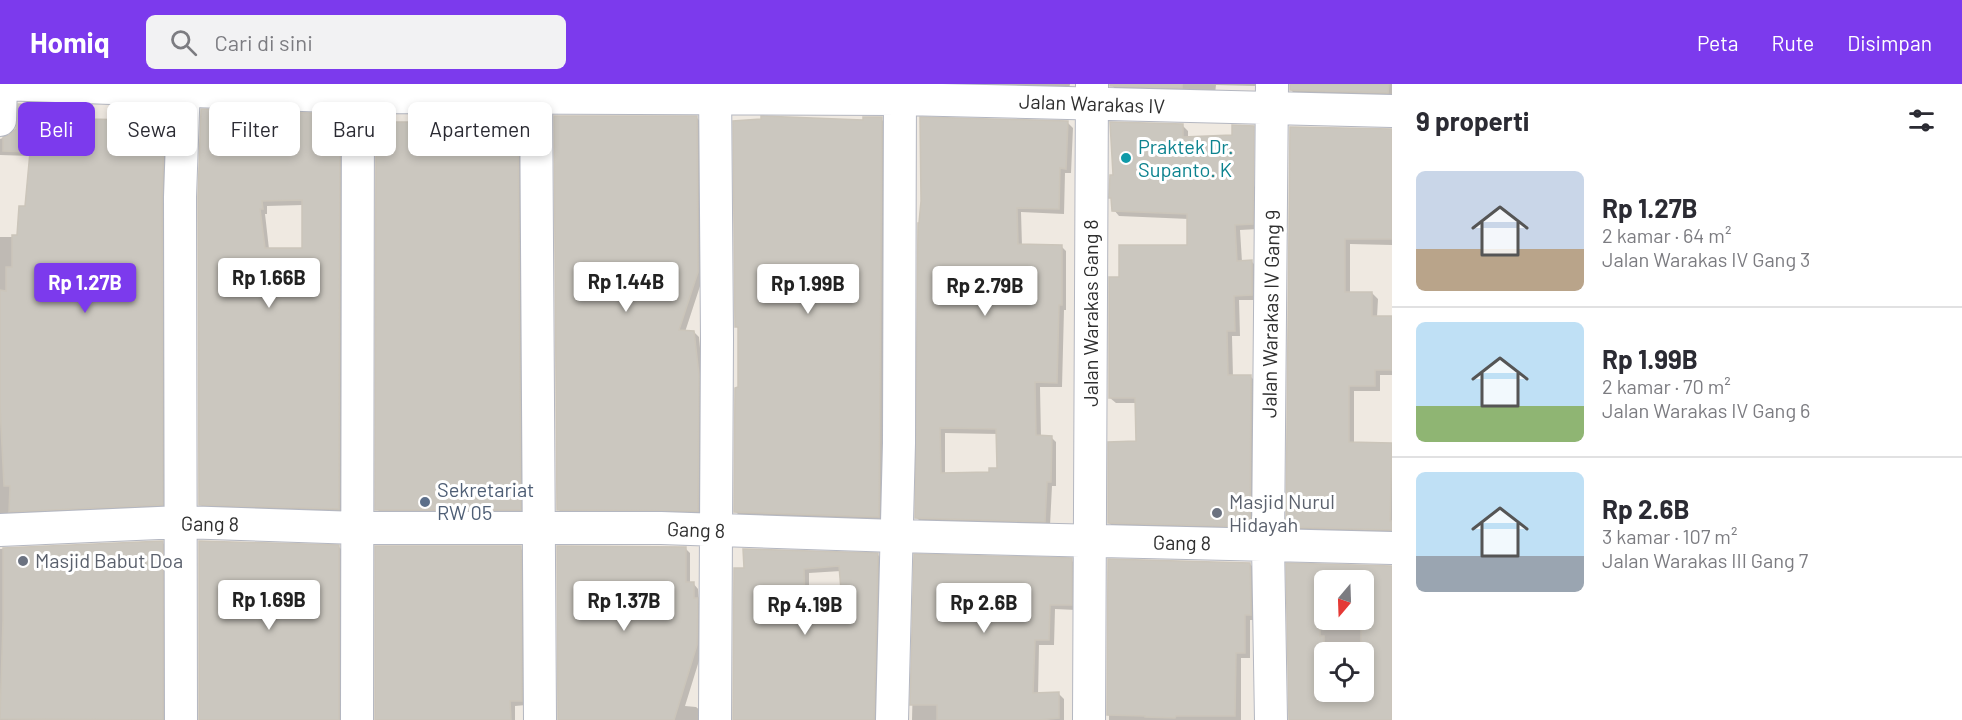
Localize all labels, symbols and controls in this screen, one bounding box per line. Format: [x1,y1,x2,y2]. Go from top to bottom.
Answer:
search box [146,15,566,69]
text: Homiq [30,25,110,59]
icon: search [167,26,200,59]
text: Cari di sini [215,29,313,55]
text: Peta [1697,30,1739,55]
text: Rute [1772,30,1814,55]
text: Disimpan [1847,30,1932,55]
street label: Jalan Warakas IV [1019,88,1166,118]
chip: Beli [18,102,95,156]
chip: Sewa [107,102,197,156]
chip: Filter [209,102,300,156]
chip: Baru [312,102,396,156]
chip: Apartemen [408,102,552,156]
icon: filters [1905,104,1938,137]
text: 9 properti [1416,105,1529,136]
place label: Praktek Dr. Supanto. K [1138,134,1234,181]
marker: Praktek Dr. Supanto. K [1119,151,1133,165]
text: Rp 1.27B [1602,192,1698,223]
icon: home [1464,195,1536,267]
street label: Jalan Warakas IV Gang 9 [1256,210,1284,418]
street label: Jalan Warakas Gang 8 [1078,219,1102,407]
text: 2 kamar · 64 m² [1602,223,1731,247]
text: Jalan Warakas IV Gang 3 [1602,247,1810,271]
pin: Rp 1.66B [207,258,331,309]
pin: Rp 1.44B [564,262,688,313]
pin: Rp 1.27B [23,263,147,314]
pin: Rp 1.99B [746,264,870,315]
text: Rp 1.66B [232,265,306,289]
pin: Rp 2.79B [923,266,1047,317]
text: Rp 1.44B [588,269,664,293]
text: Rp 1.27B [48,270,122,294]
text: Rp 1.99B [771,271,845,295]
text: Rp 2.79B [946,273,1024,297]
text: Rp 1.99B [1602,343,1698,374]
icon: home [1464,346,1536,418]
text: 2 kamar · 70 m² [1602,374,1731,398]
text: Jalan Warakas IV Gang 6 [1602,398,1810,422]
place label: Sekretariat RW 05 [437,477,534,524]
place label: Masjid Nurul Hidayah [1229,489,1335,536]
text: Rp 2.6B [1602,493,1690,524]
marker: Sekretariat RW 05 [418,495,432,509]
icon: home [1464,496,1536,568]
marker: Masjid Nurul Hidayah [1210,506,1224,520]
street label: Gang 8 [181,510,239,536]
street label: Gang 8 [667,516,726,542]
text: 3 kamar · 107 m² [1602,524,1737,548]
street label: Gang 8 [1153,529,1211,555]
place label: Masjid Babut Doa [35,548,183,572]
text: Jalan Warakas III Gang 7 [1602,548,1808,572]
marker: Masjid Babut Doa [16,554,30,568]
north arrow [1314,570,1374,630]
map controls [1314,570,1374,702]
pin: Rp 1.69B [207,580,331,631]
pin: Rp 1.37B [562,581,686,632]
pin: Rp 2.6B [929,583,1039,634]
pin: Rp 4.19B [743,585,867,636]
text: Rp 1.69B [232,587,306,611]
text: Rp 1.37B [587,588,661,612]
text: Rp 2.6B [950,590,1018,614]
text: Rp 4.19B [767,592,843,616]
button: locate [1314,642,1374,702]

